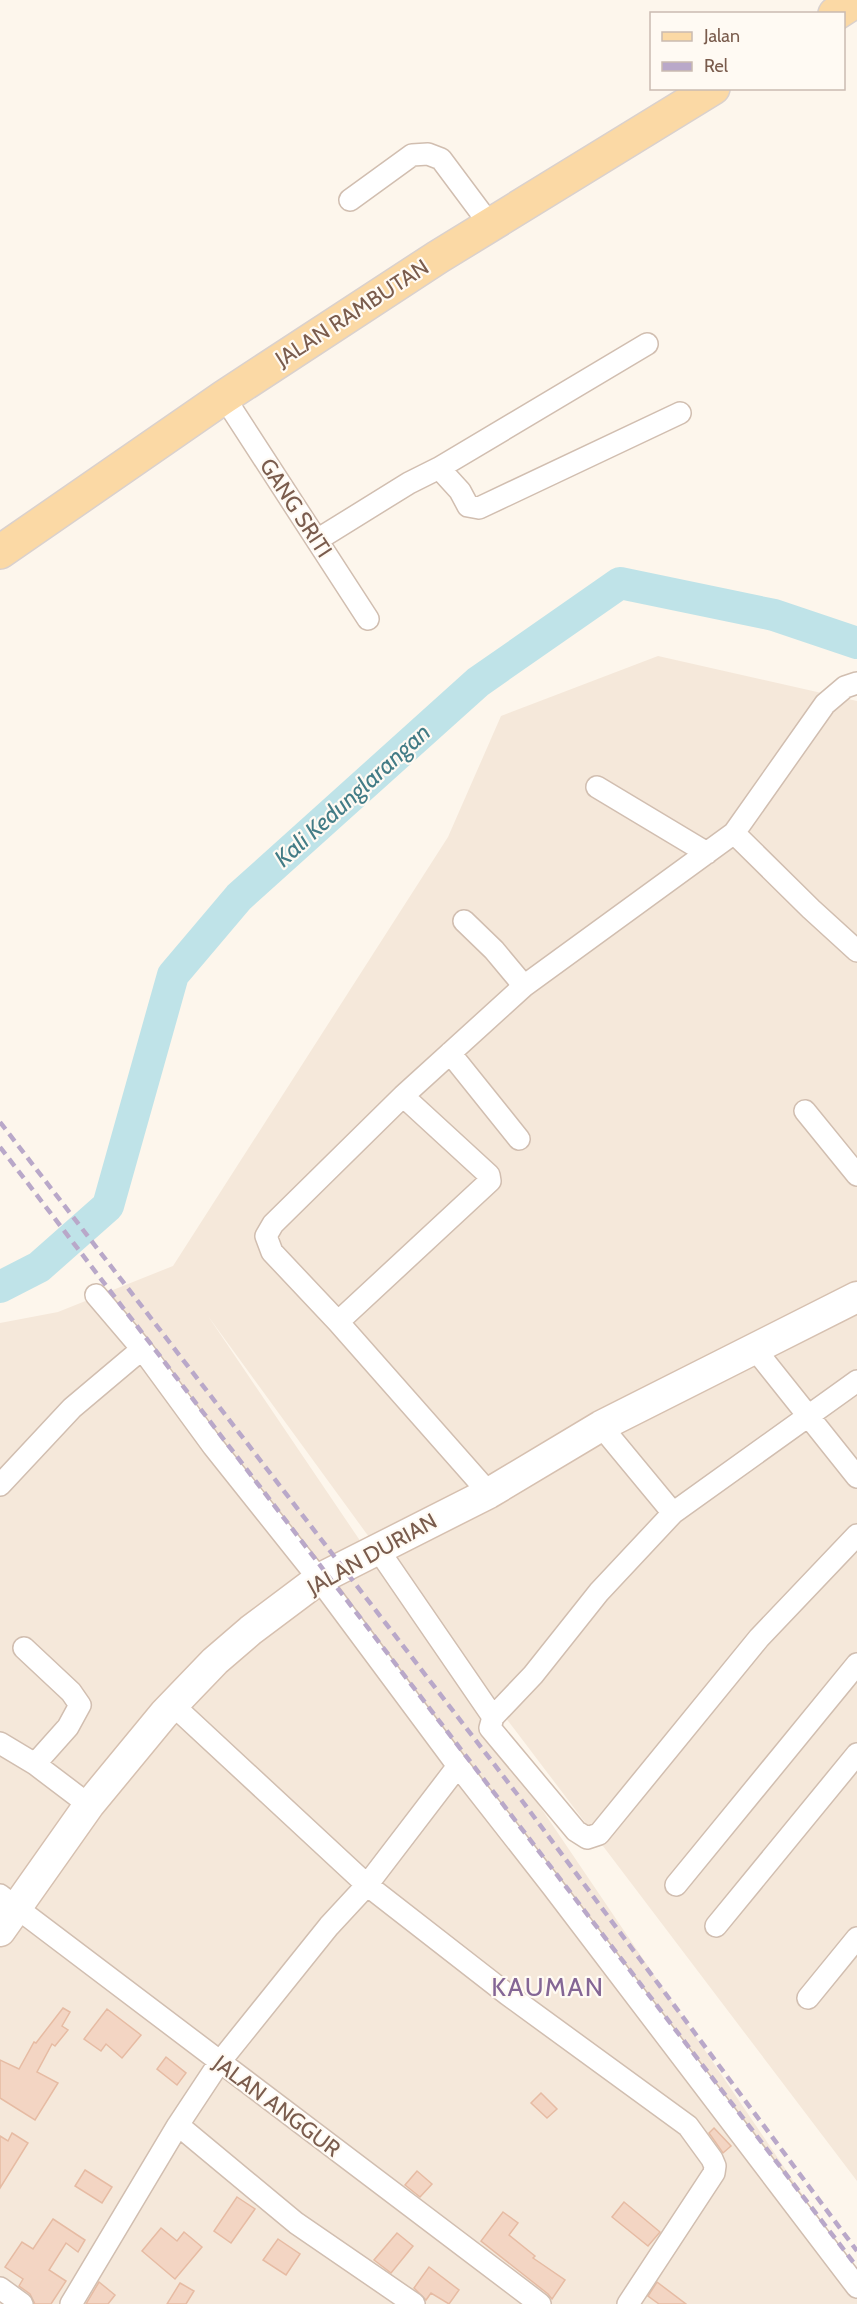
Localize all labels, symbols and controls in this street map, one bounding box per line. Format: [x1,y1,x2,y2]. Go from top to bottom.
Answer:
legend [650,12,845,90]
text: Jalan [703,25,740,47]
text: Rel [704,55,729,77]
street label: JALAN RAMBUTAN [269,253,434,373]
street label: GANG SRITI [254,453,338,563]
water label: Kali Kedunglarangan [268,717,436,873]
street label: JALAN DURIAN [302,1507,442,1601]
district label: KAUMAN [491,1971,605,2003]
street label: JALAN ANGGUR [207,2049,346,2163]

